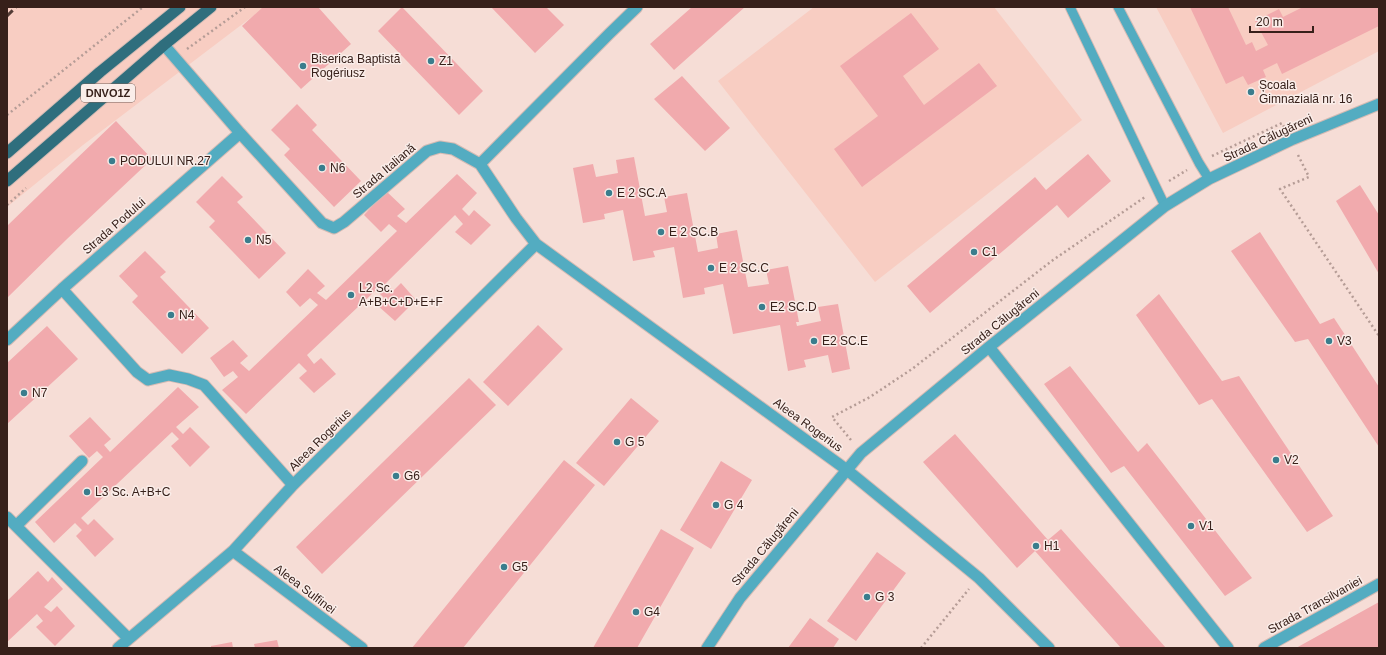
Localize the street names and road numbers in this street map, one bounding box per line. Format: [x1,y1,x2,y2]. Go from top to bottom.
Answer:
road number: DNVO1Z [81,84,135,102]
street label: Strada Călugăreni [1221,111,1315,165]
street label: Strada Italiană [350,141,418,201]
street label: Strada Podului [80,195,148,257]
street label: Strada Călugăreni [958,286,1042,358]
street label: Aleea Rogerius [771,395,845,455]
street label: Aleea Rogerius [286,406,354,474]
street label: Strada Călugăreni [729,505,801,589]
street label: Aleea Sulfinei [271,561,339,617]
street label: Strada Transilvaniei [1266,573,1364,637]

